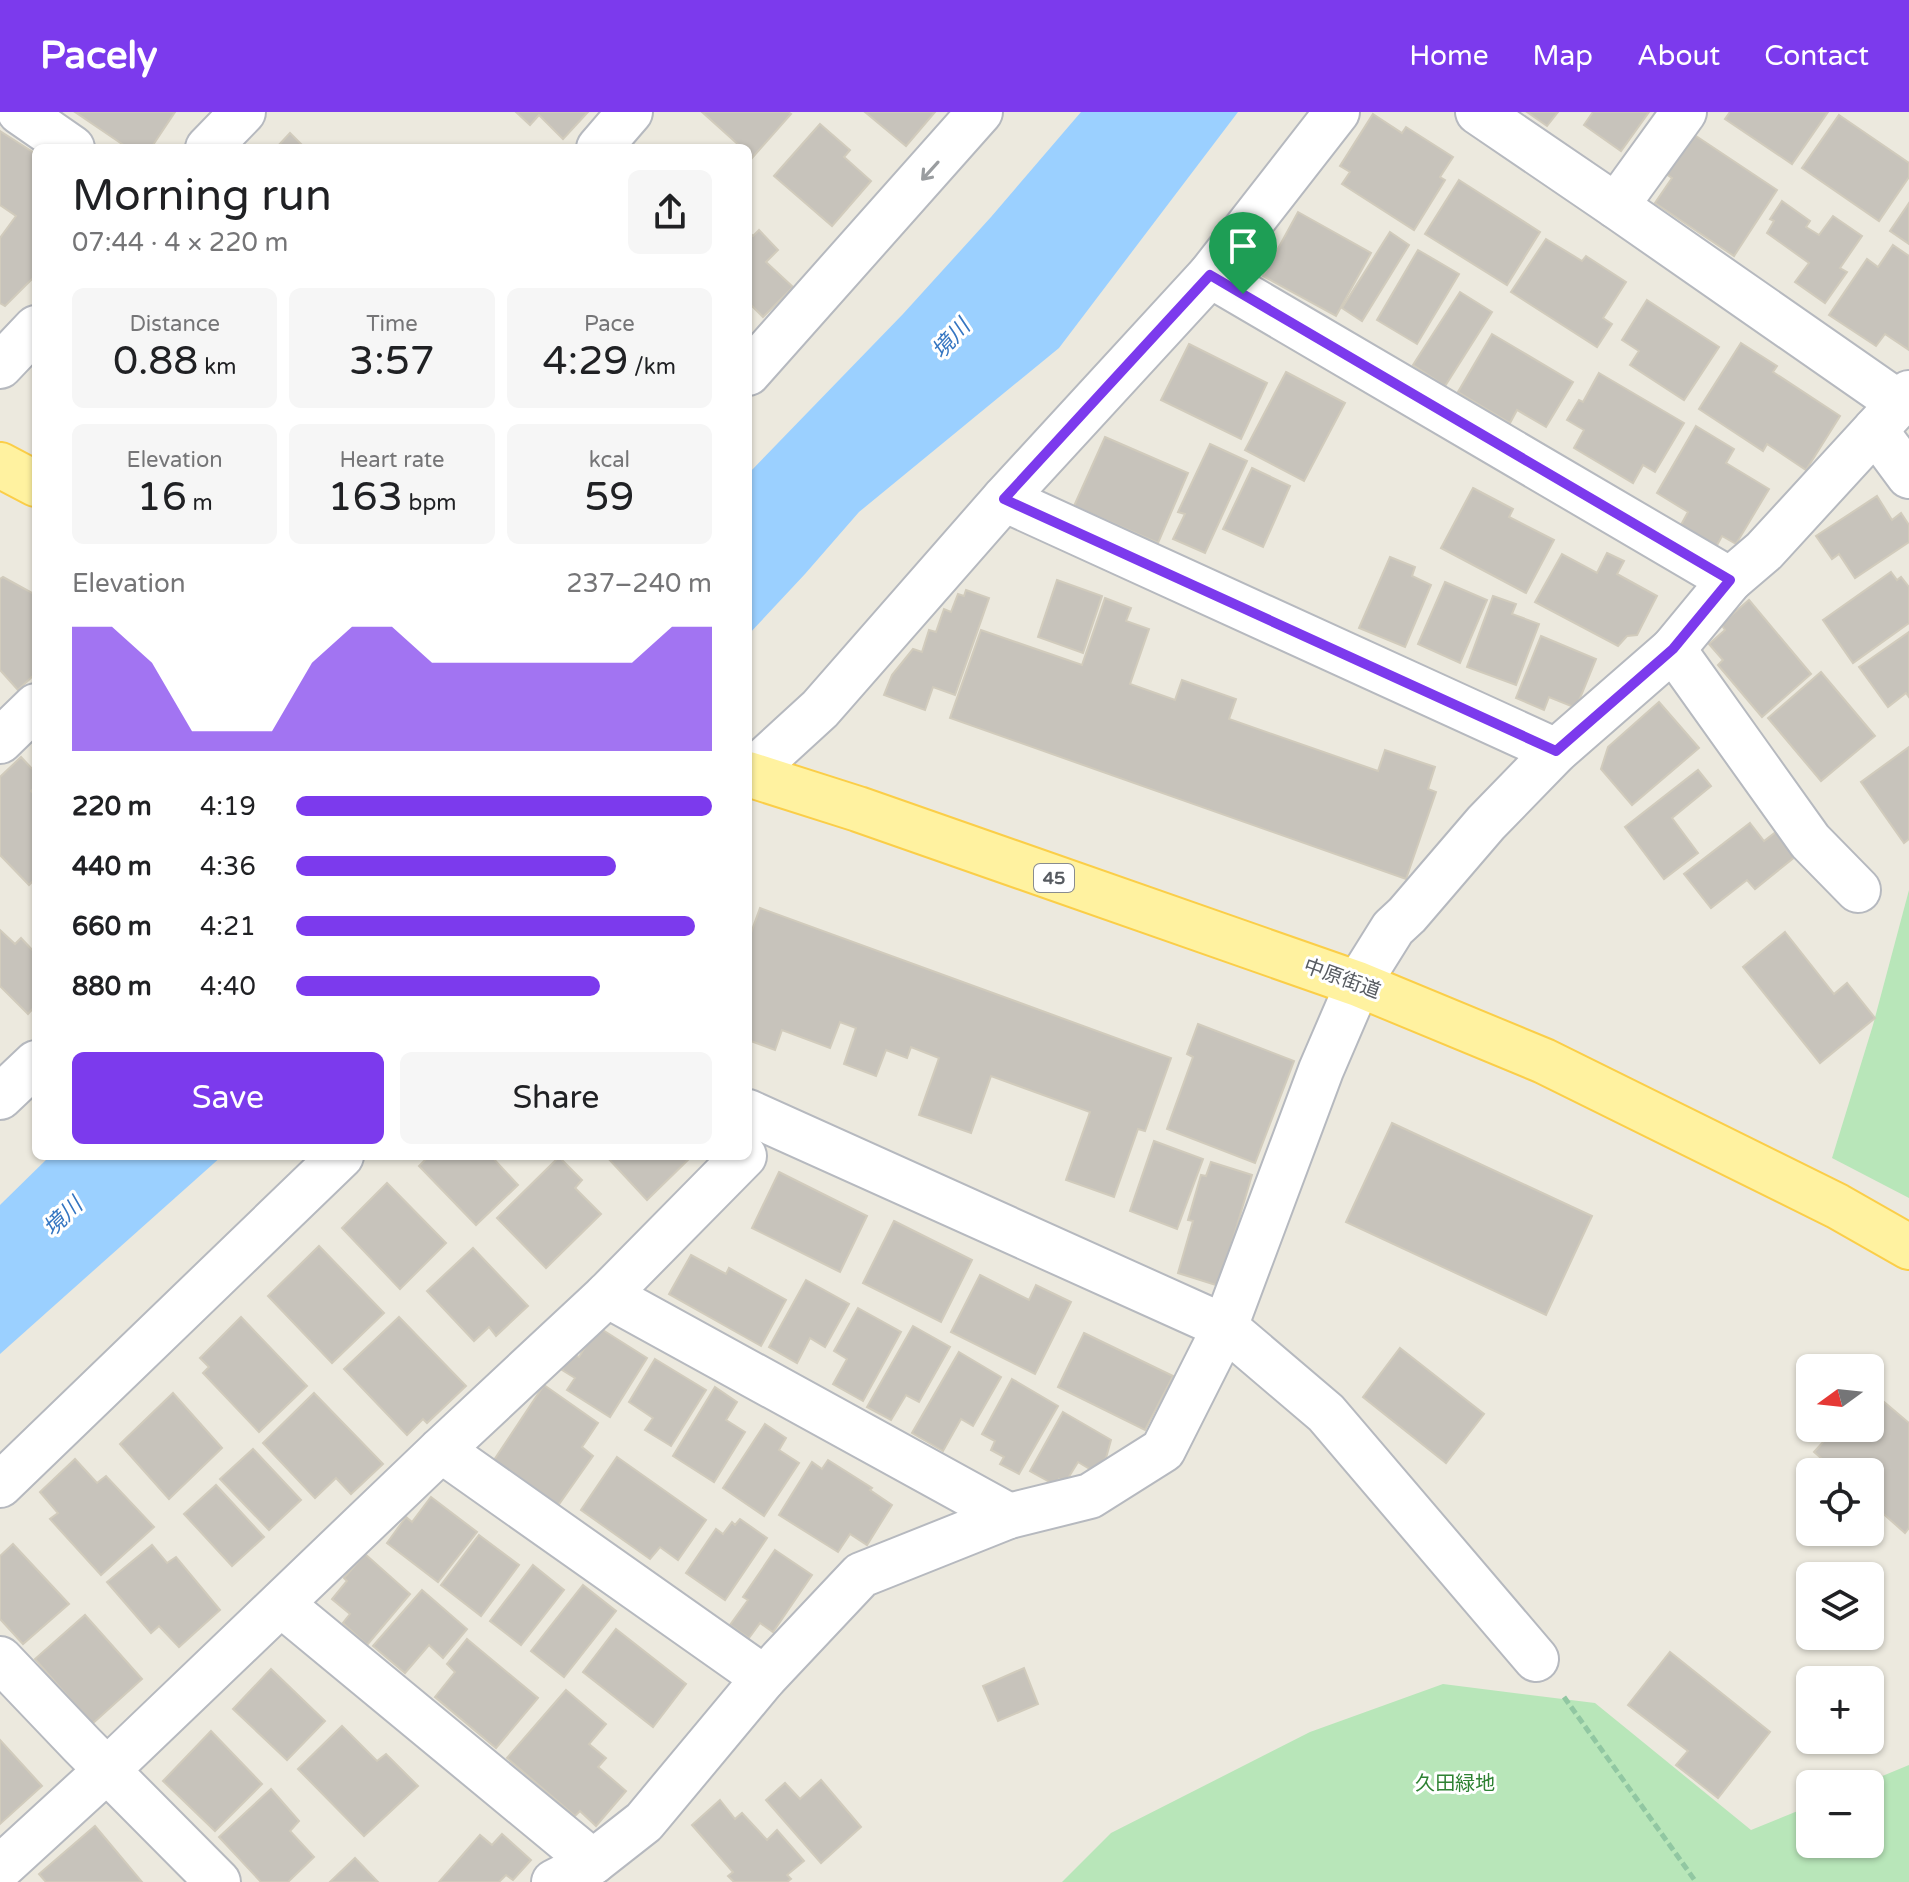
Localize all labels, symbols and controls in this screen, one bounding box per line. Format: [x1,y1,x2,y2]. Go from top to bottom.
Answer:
text: Pacely [40,33,157,79]
text: Home [1409,39,1489,73]
text: Map [1533,39,1593,73]
text: About [1637,39,1720,73]
text: Contact [1764,39,1869,73]
one-way arrow [920,161,939,181]
text: Morning run [72,170,332,223]
button: share [628,170,712,254]
pin [1209,212,1277,294]
icon: arrive [1221,224,1265,268]
text: 07:44 · 4 × 220 m [72,227,288,258]
text: Distance [129,311,220,337]
text: Time [366,311,418,337]
text: Pace [584,311,635,337]
water label: 境川 [927,312,977,364]
text: 0.88 [113,337,198,385]
text: 3:57 [349,337,435,385]
text: 4:29 [543,337,628,385]
text: km [198,354,236,380]
text: /km [628,354,676,380]
text: Elevation [127,447,223,473]
text: Heart rate [340,447,444,473]
text: kcal [589,447,630,473]
text: 16 [137,473,187,521]
text: 163 [327,473,403,521]
text: 59 [584,473,634,521]
text: m [187,490,213,516]
text: bpm [403,490,457,516]
text: Elevation [72,568,186,599]
text: 237–240 m [566,568,712,599]
text: 220 m [72,791,152,822]
text: 4:19 [200,791,256,822]
text: 440 m [72,851,152,882]
text: 4:36 [200,851,256,882]
road number: 45 [1034,864,1074,892]
text: 660 m [72,911,152,942]
text: 4:21 [200,911,256,942]
street label: 中原街道 [1300,954,1384,1004]
text: 880 m [72,971,152,1002]
text: 4:40 [200,971,256,1002]
button: Save [72,1052,384,1144]
button: Share [400,1052,712,1144]
water label: 境川 [38,1191,89,1242]
north arrow [1796,1354,1884,1442]
map controls [1796,1354,1884,1858]
button: locate [1796,1458,1884,1546]
button: layers [1796,1562,1884,1650]
button: + [1796,1666,1884,1754]
button: − [1796,1770,1884,1858]
park label: 久田緑地 [1415,1772,1495,1796]

